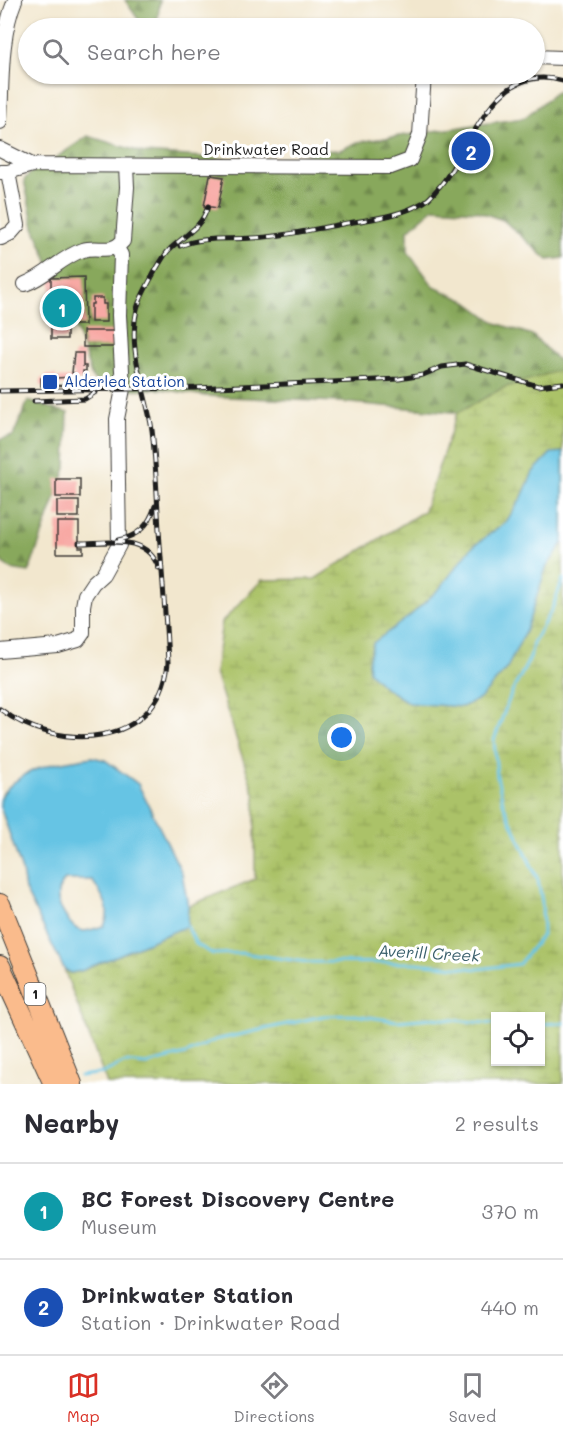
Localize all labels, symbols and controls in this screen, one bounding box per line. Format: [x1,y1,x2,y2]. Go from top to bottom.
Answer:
search box [18,18,545,84]
icon: search [39,35,72,68]
text: Search here [87,37,221,66]
pin: 2 [452,128,490,174]
street label: Drinkwater Road [203,139,329,159]
pin: 1 [42,286,82,330]
place label: Alderlea Station [64,371,184,391]
marker: Alderlea Station [41,373,59,391]
your location [327,723,356,752]
water label: Averill Creek [378,939,481,966]
road number: 1 [24,983,46,1005]
map controls [491,1012,545,1066]
button: locate [491,1012,545,1066]
text: Nearby [24,1106,119,1140]
text: 2 results [455,1110,539,1136]
text: BC Forest Discovery Centre [81,1184,394,1213]
text: 1 [39,1198,48,1224]
text: 370 m [481,1198,539,1224]
text: Museum [81,1213,157,1239]
text: Drinkwater Station [81,1280,293,1309]
text: 2 [38,1294,49,1320]
text: 440 m [481,1294,539,1320]
text: Station · Drinkwater Road [81,1309,340,1335]
tab: Map [67,1369,100,1426]
tab: Directions [234,1369,315,1426]
tab: Saved [449,1369,496,1426]

